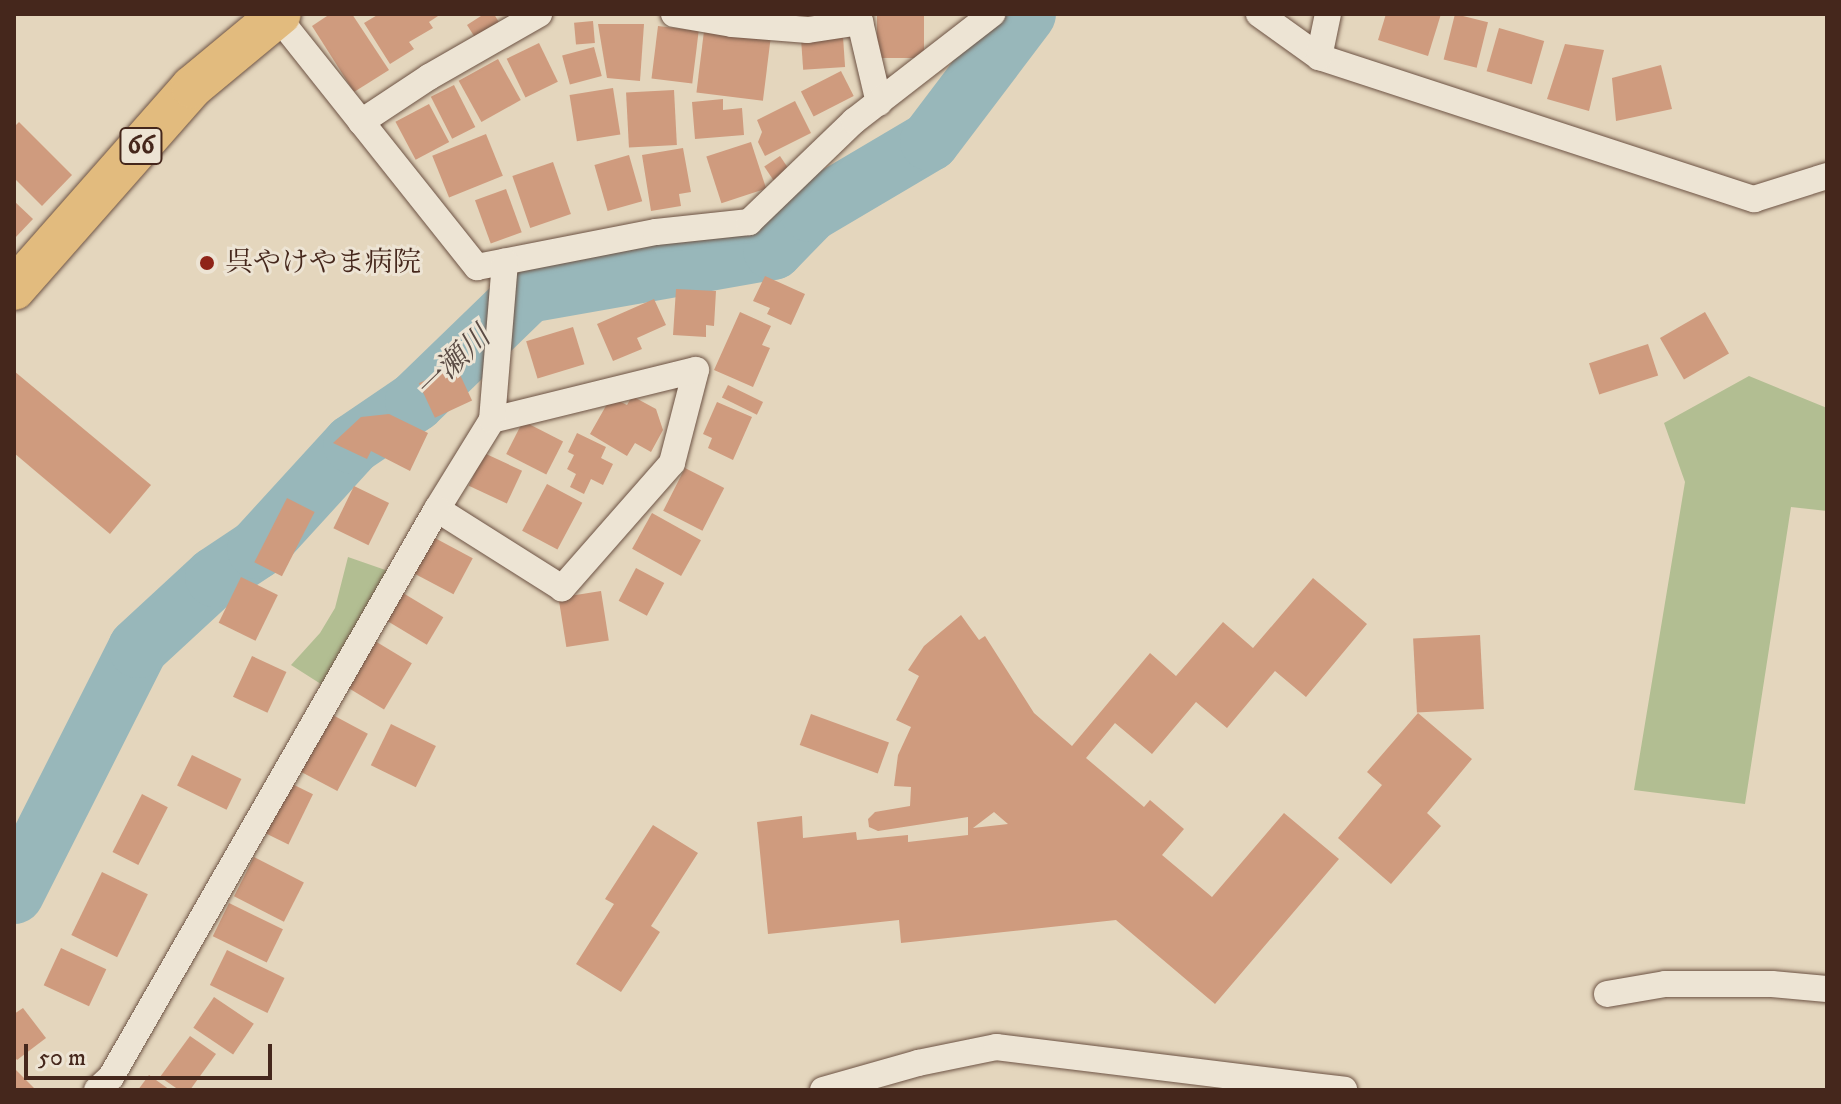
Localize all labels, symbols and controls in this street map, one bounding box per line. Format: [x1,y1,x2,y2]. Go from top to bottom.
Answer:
road number: 66 [119,124,163,168]
place label: 呉やけやま病院 [225,246,421,280]
marker: 呉やけやま病院 [196,252,218,274]
water label: 一瀬川 [409,320,499,408]
scale bar [28,1028,276,1078]
text: 50 m [38,1043,86,1073]

